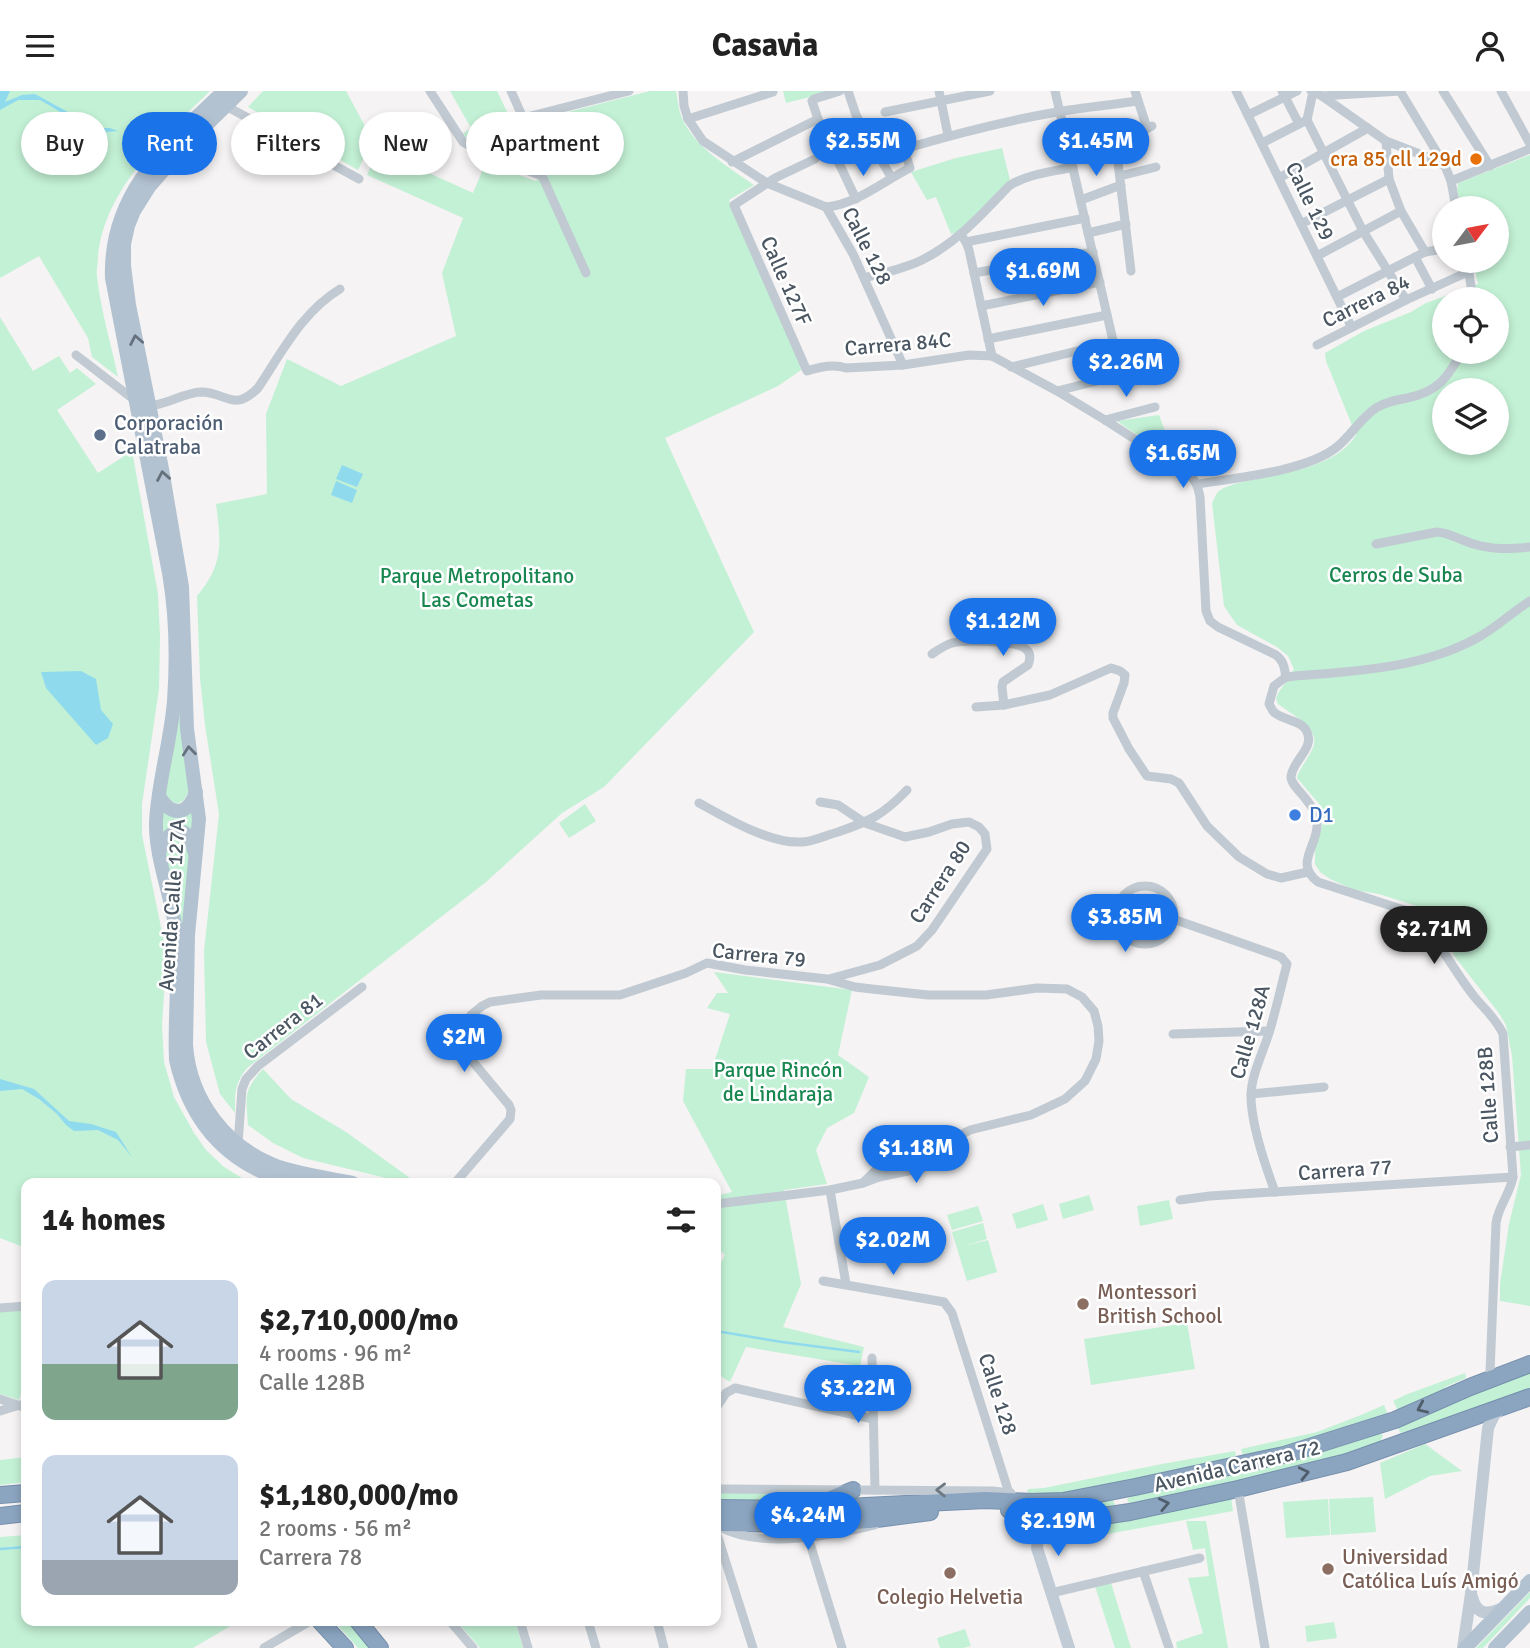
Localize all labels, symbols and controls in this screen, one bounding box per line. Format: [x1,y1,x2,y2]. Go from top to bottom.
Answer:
text: Casavia [712,26,818,65]
icon: menu [21,27,59,65]
icon: person [1471,27,1509,65]
chip: Buy [21,112,108,175]
chip: Rent [122,112,217,175]
chip: Filters [231,112,345,175]
chip: New [359,112,452,175]
chip: Apartment [466,112,624,175]
pin: $2.55M [806,119,920,178]
pin: $1.45M [1039,119,1153,178]
text: $2.55M [825,126,901,155]
text: $1.45M [1058,126,1134,155]
place label: cra 85 cll 129d [1330,146,1462,172]
marker: cra 85 cll 129d [1468,151,1484,167]
street label: Calle 129 [1280,157,1340,245]
north arrow [1432,196,1508,273]
map controls [1432,196,1509,455]
street label: Calle 128 [836,203,898,289]
street label: Calle 127F [755,232,817,330]
pin: $1.69M [986,249,1100,308]
text: $1.69M [1005,256,1081,285]
street label: Carrera 84 [1318,269,1414,333]
button: locate [1432,287,1509,364]
street label: Carrera 84C [844,326,952,362]
one-way arrow [130,334,145,346]
pin: $2.26M [1069,339,1183,399]
text: $2.26M [1088,347,1164,376]
button: layers [1432,378,1509,455]
place label: Corporación Calatraba [114,410,224,460]
marker: Corporación Calatraba [92,427,108,443]
pin: $1.65M [1126,431,1240,490]
text: $1.65M [1145,438,1221,467]
one-way arrow [156,470,171,482]
park label: Cerros de Suba [1329,562,1463,588]
park label: Parque Metropolitano Las Cometas [380,563,574,613]
pin: $1.12M [946,599,1060,658]
text: $1.12M [965,606,1041,635]
one-way arrow [182,745,197,757]
place label: D1 [1309,802,1334,828]
marker: D1 [1287,807,1303,823]
street label: Avenida Calle 127A [153,818,191,992]
street label: Carrera 80 [903,835,977,929]
pin: $3.85M [1068,895,1182,954]
text: $3.85M [1087,902,1163,931]
pin: $2.71M [1377,907,1491,966]
text: $2.71M [1396,914,1472,943]
street label: Carrera 79 [711,937,807,973]
street label: Calle 128A [1224,982,1276,1082]
street label: Carrera 81 [238,987,328,1065]
pin: $2M [430,1014,498,1074]
text: $2M [442,1022,486,1051]
street label: Calle 128B [1472,1046,1504,1144]
park label: Parque Rincón de Lindaraja [713,1057,843,1107]
pin: $1.18M [859,1125,973,1185]
text: $1.18M [878,1133,954,1162]
street label: Carrera 77 [1297,1154,1393,1186]
icon: filters [662,1201,700,1239]
text: 14 homes [42,1202,165,1239]
pin: $2.02M [836,1217,950,1277]
text: $2.02M [855,1225,931,1254]
place label: Montessori British School [1097,1279,1223,1329]
marker: Montessori British School [1075,1296,1091,1312]
text: $2,710,000/mo [259,1302,458,1339]
icon: home [98,1308,182,1392]
text: 4 rooms · 96 m² [259,1339,412,1368]
street label: Calle 128 [973,1350,1023,1438]
pin: $3.22M [801,1365,915,1425]
text: Calle 128B [259,1368,365,1397]
text: $3.22M [820,1373,896,1402]
one-way arrow [1416,1400,1429,1414]
street label: Avenida Carrera 72 [1151,1434,1323,1498]
one-way arrow [1298,1467,1310,1482]
text: $1,180,000/mo [259,1477,458,1514]
icon: home [98,1483,182,1567]
one-way arrow [936,1483,947,1498]
pin: $4.24M [751,1493,865,1552]
one-way arrow [1158,1498,1170,1513]
pin: $2.19M [1001,1499,1115,1558]
text: $4.24M [770,1500,846,1529]
text: $2.19M [1020,1506,1096,1535]
text: 2 rooms · 56 m² [259,1514,412,1543]
text: Carrera 78 [259,1543,362,1572]
place label: Universidad Católica Luís Amigó [1342,1544,1519,1594]
marker: Universidad Católica Luís Amigó [1320,1561,1336,1577]
marker: Colegio Helvetia [942,1565,958,1581]
place label: Colegio Helvetia [877,1584,1023,1610]

